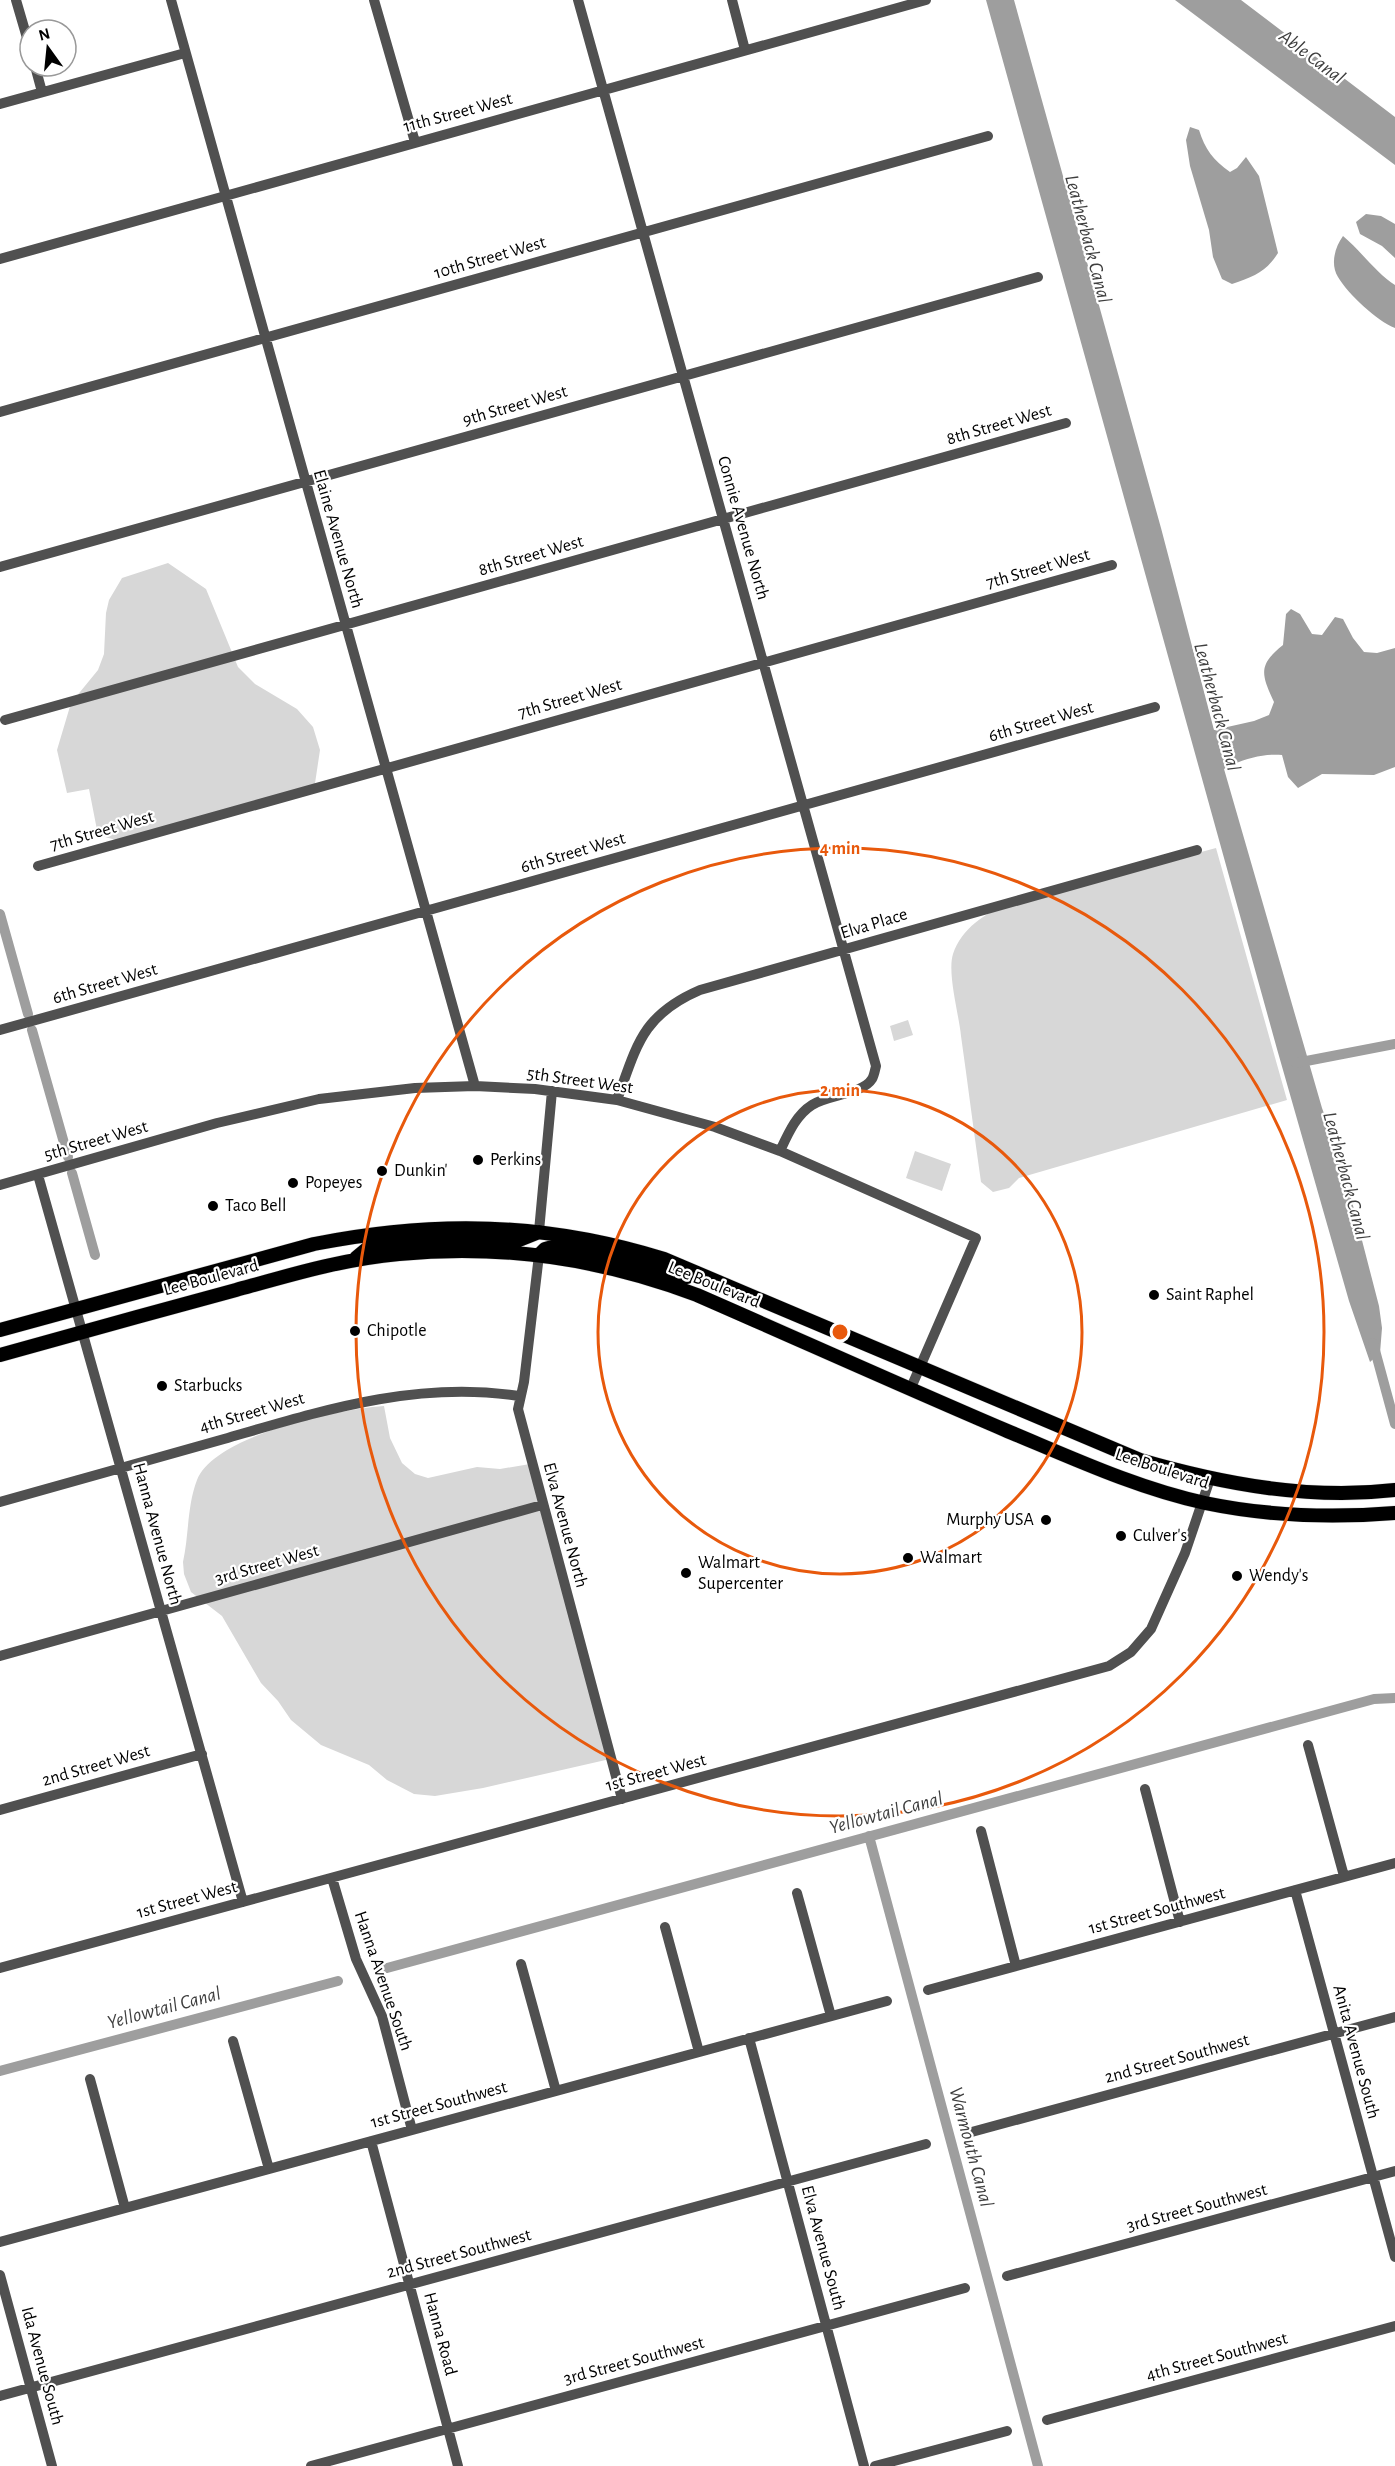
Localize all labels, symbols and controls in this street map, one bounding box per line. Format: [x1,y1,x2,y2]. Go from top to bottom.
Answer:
north arrow [18,18,78,78]
text: N [37,25,52,44]
water label: Able Canal [1275,25,1349,88]
street label: 11th Street West [402,90,515,136]
water label: Leatherback Canal [1061,173,1115,305]
street label: 10th Street West [432,233,548,283]
street label: 9th Street West [461,382,570,430]
street label: 8th Street West [945,401,1054,449]
street label: Connie Avenue North [714,454,772,602]
street label: Elaine Avenue North [310,468,366,610]
street label: 8th Street West [477,532,586,580]
street label: 7th Street West [984,546,1092,592]
water label: Leatherback Canal [1190,641,1244,773]
street label: 7th Street West [516,676,624,722]
street label: 6th Street West [987,698,1096,746]
street label: 7th Street West [48,808,156,854]
street label: 6th Street West [519,829,628,877]
text: 4 min [820,840,860,858]
street label: Elva Place [838,905,910,943]
street label: 6th Street West [51,960,160,1008]
street label: 5th Street West [526,1065,634,1097]
text: 2 min [820,1082,860,1100]
water label: Leatherback Canal [1319,1110,1373,1242]
street label: 5th Street West [42,1118,150,1164]
place label: Perkins [490,1151,541,1169]
marker: Perkins [471,1153,485,1167]
place label: Dunkin' [394,1162,448,1180]
marker: Dunkin' [375,1164,389,1178]
place label: Popeyes [305,1174,362,1192]
marker: Popeyes [286,1176,300,1190]
place label: Taco Bell [225,1197,286,1215]
marker: Taco Bell [206,1199,220,1213]
street label: Lee Boulevard [162,1257,260,1299]
street label: Lee Boulevard [665,1258,763,1312]
place label: Saint Raphel [1166,1286,1254,1304]
marker: Saint Raphel [1147,1288,1161,1302]
place label: Chipotle [367,1322,427,1340]
centre of rings [830,1322,850,1342]
marker: Chipotle [348,1324,362,1338]
place label: Starbucks [174,1377,242,1395]
marker: Starbucks [155,1379,169,1393]
street label: 4th Street West [198,1389,307,1437]
street label: Lee Boulevard [1113,1445,1211,1493]
street label: Hanna Avenue North [129,1461,185,1607]
street label: Elva Avenue North [540,1461,590,1589]
place label: Murphy USA [946,1511,1035,1529]
marker: Murphy USA [1039,1513,1053,1527]
place label: Culver's [1133,1527,1187,1545]
marker: Culver's [1114,1529,1128,1543]
street label: 3rd Street West [213,1542,321,1588]
place label: Walmart [920,1549,982,1567]
marker: Walmart [901,1551,915,1565]
place label: Walmart Supercenter [698,1554,783,1593]
marker: Walmart Supercenter [679,1566,693,1580]
place label: Wendy's [1249,1567,1309,1585]
marker: Wendy's [1230,1569,1244,1583]
street label: 2nd Street West [40,1742,152,1790]
street label: 1st Street West [604,1751,708,1795]
water label: Yellowtail Canal [827,1788,945,1838]
street label: 1st Street West [135,1878,239,1922]
street label: 1st Street Southwest [1087,1884,1227,1938]
street label: Hanna Avenue South [351,1909,415,2053]
water label: Yellowtail Canal [105,1983,223,2033]
street label: Anita Avenue South [1330,1983,1382,2121]
street label: 2nd Street Southwest [1103,2031,1251,2087]
street label: 1st Street Southwest [369,2078,509,2132]
water label: Warmouth Canal [945,2085,997,2209]
street label: 3rd Street Southwest [1125,2181,1269,2235]
street label: Elva Avenue South [798,2184,848,2312]
street label: 2nd Street Southwest [385,2226,533,2282]
street label: Hanna Road [420,2290,460,2378]
street label: Ida Avenue South [18,2305,66,2427]
street label: 4th Street Southwest [1144,2329,1290,2385]
street label: 3rd Street Southwest [562,2334,706,2388]

